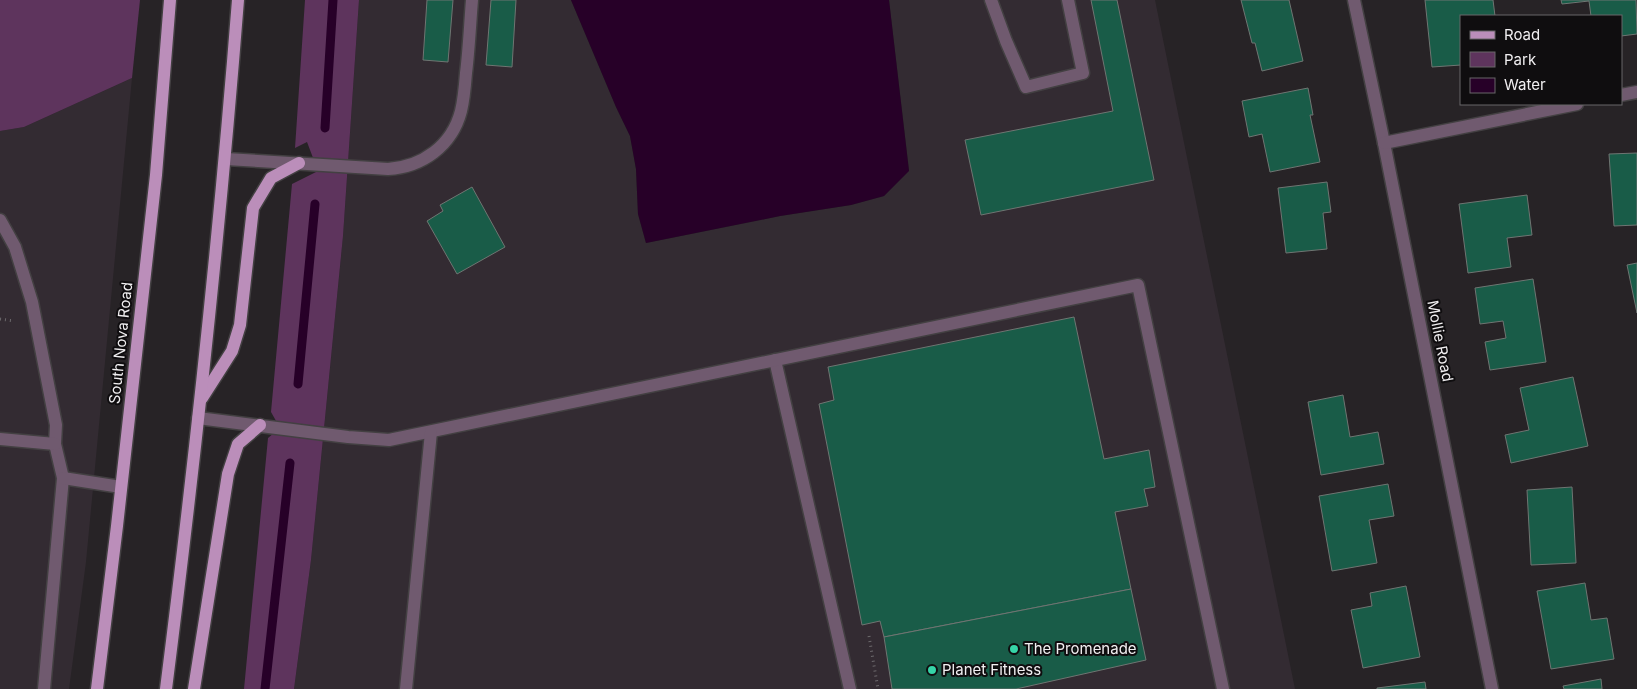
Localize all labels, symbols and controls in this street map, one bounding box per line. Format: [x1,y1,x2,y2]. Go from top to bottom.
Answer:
legend [1460,15,1622,105]
text: Road [1504,25,1540,44]
text: Park [1504,50,1537,69]
text: Water [1504,75,1546,94]
street label: South Nova Road [105,281,136,405]
street label: Mollie Road [1423,299,1458,383]
place label: The Promenade [1024,639,1137,658]
marker: The Promenade [1008,643,1020,655]
place label: Planet Fitness [942,660,1041,679]
marker: Planet Fitness [926,664,938,676]

